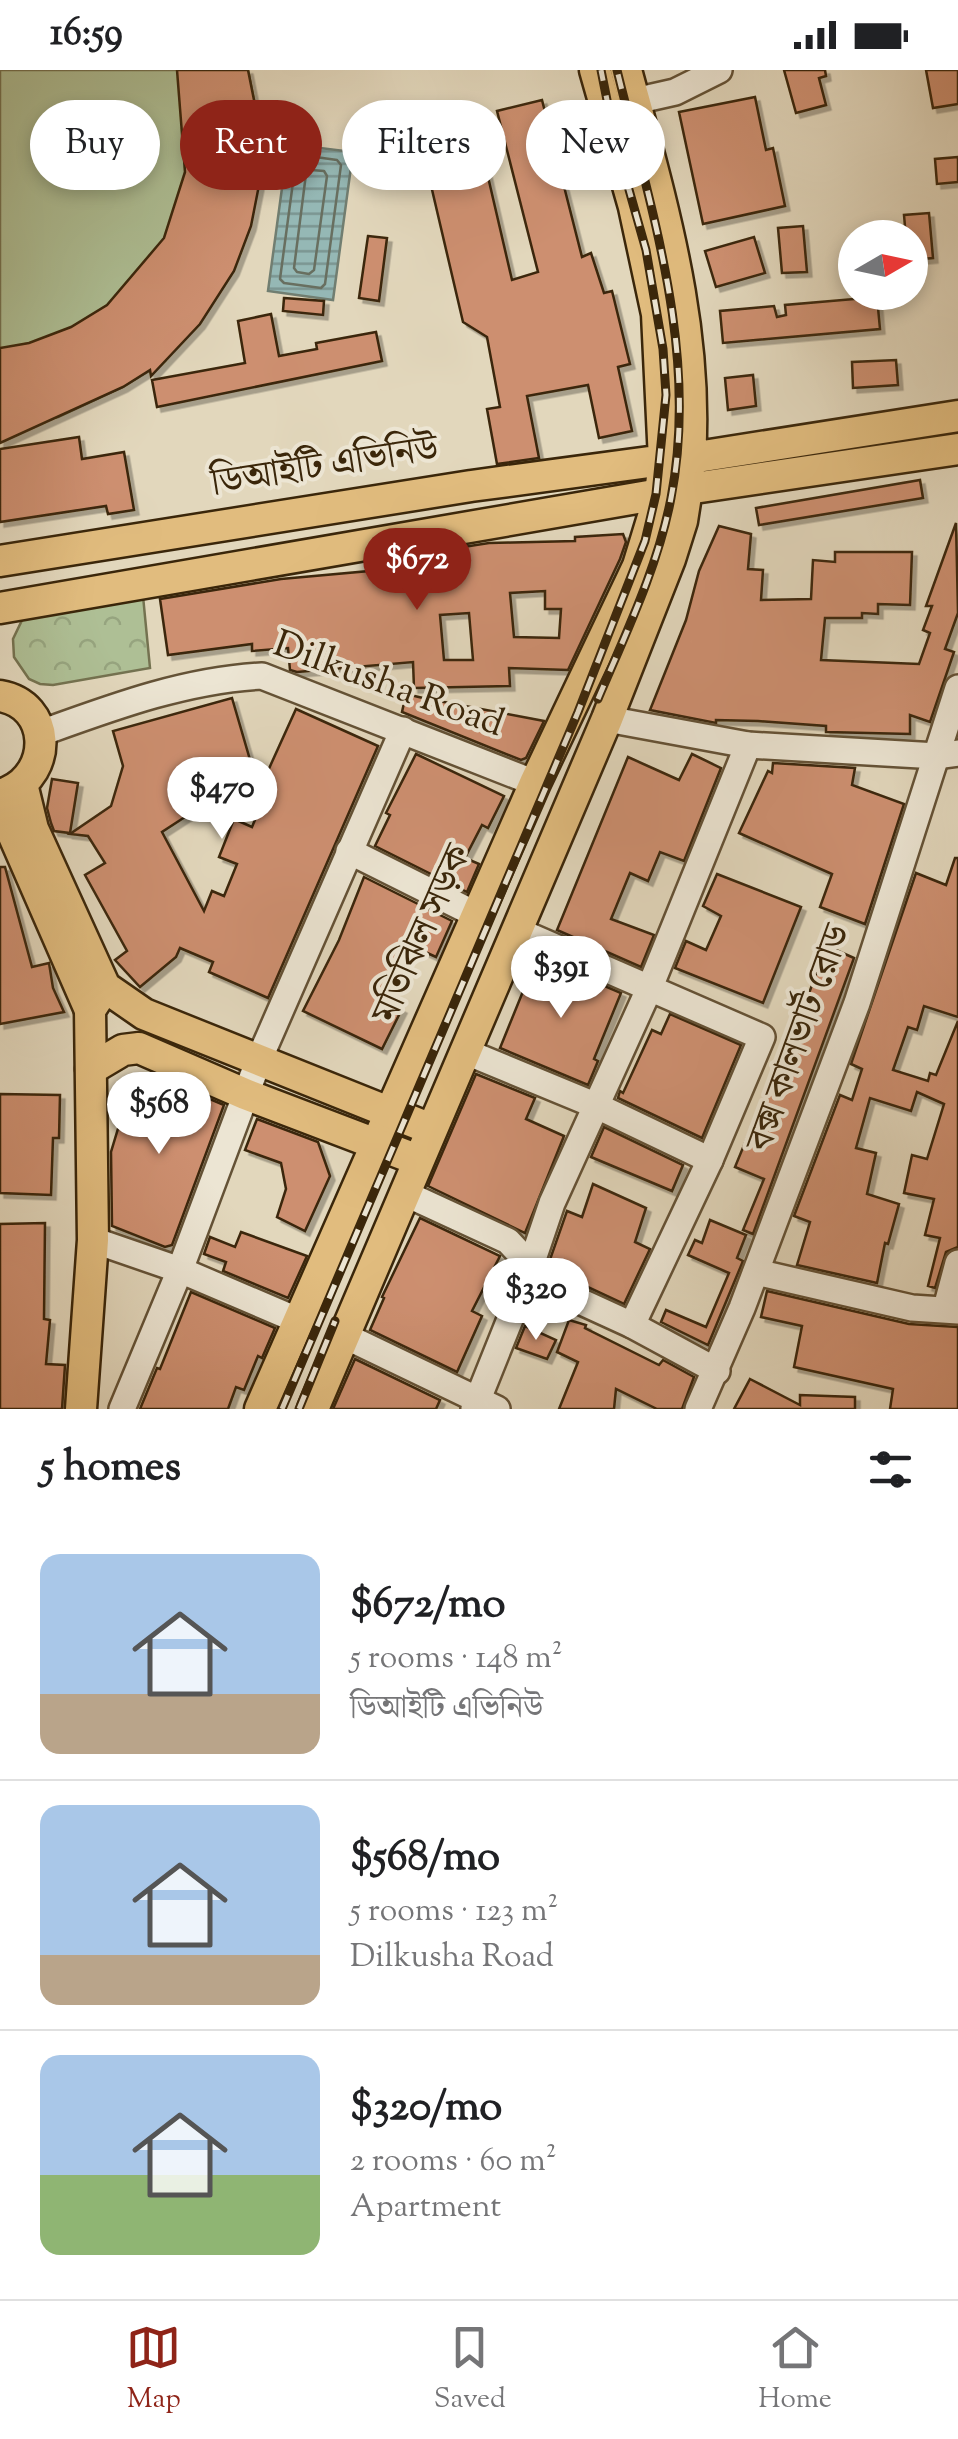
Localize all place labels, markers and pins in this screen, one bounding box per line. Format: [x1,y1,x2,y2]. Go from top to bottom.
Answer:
pin: $672 [358,528,476,613]
pin: $470 [163,757,281,842]
pin: $391 [502,936,620,1021]
pin: $568 [100,1072,218,1157]
pin: $320 [477,1258,595,1343]

